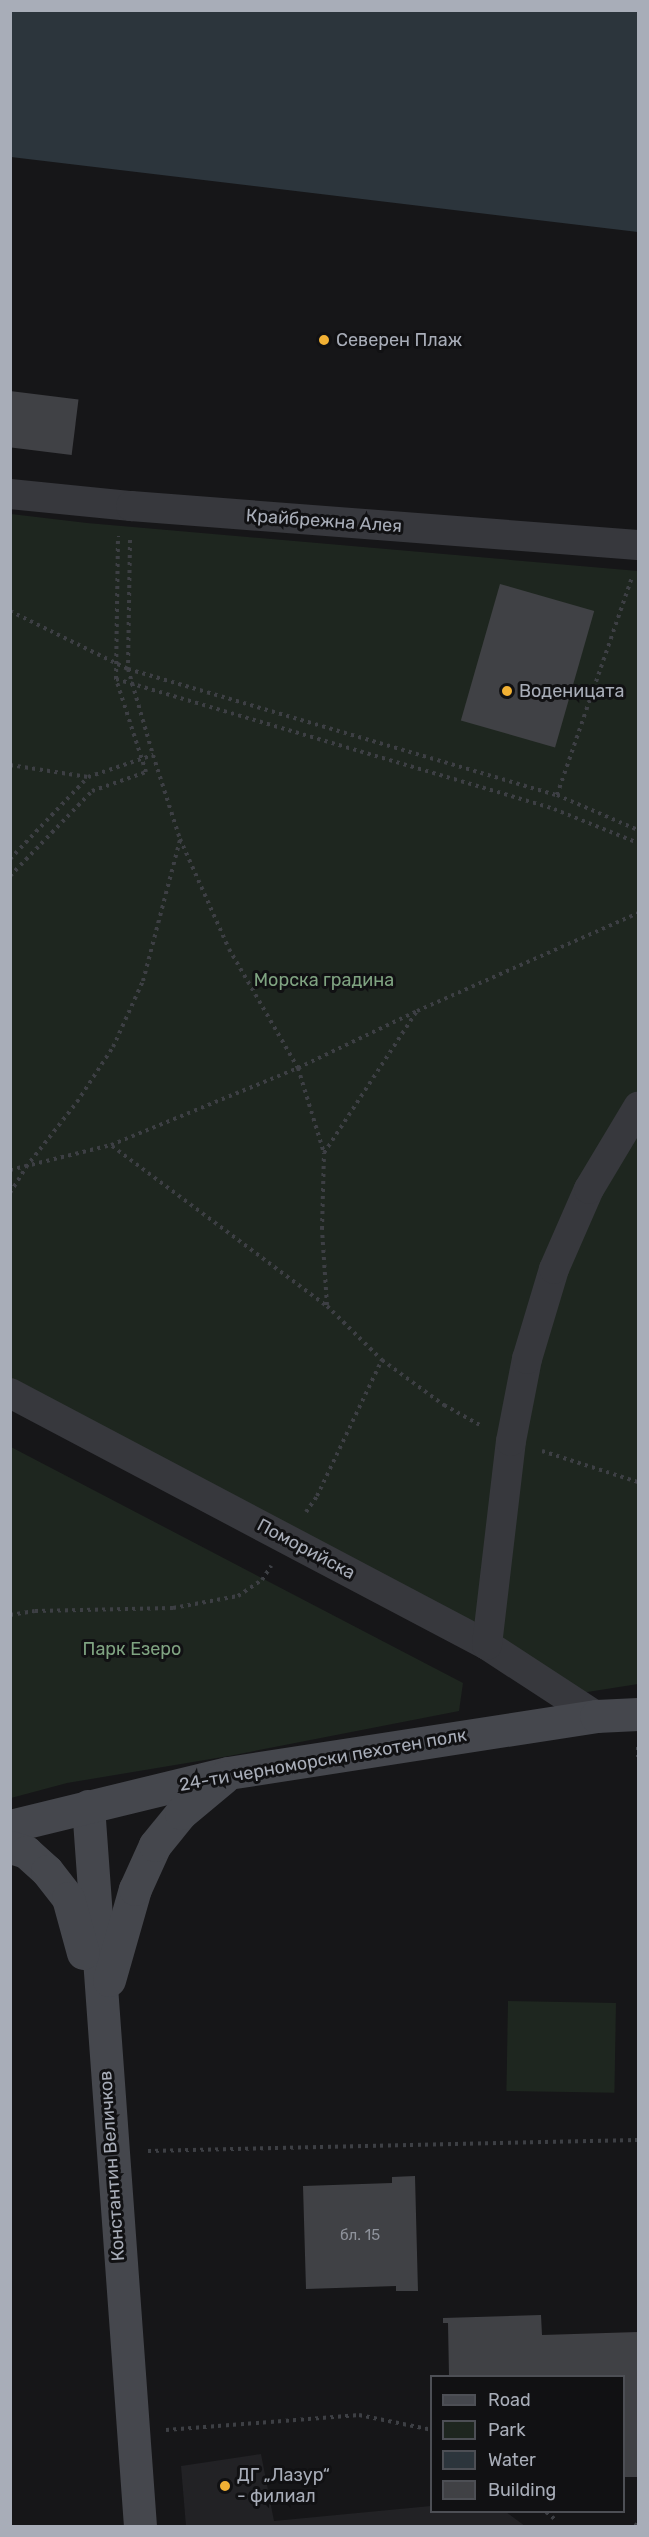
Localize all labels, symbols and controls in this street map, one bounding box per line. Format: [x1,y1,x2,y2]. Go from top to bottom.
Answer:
place label: Северен Плаж [336,329,462,351]
marker: Северен Плаж [317,333,331,347]
street label: Крайбрежна Алея [245,505,403,537]
place label: Воденицата [519,680,624,702]
marker: Воденицата [500,684,514,698]
park label: Морска градина [254,969,394,991]
street label: Поморийска [253,1514,359,1584]
park label: Парк Езеро [83,1638,181,1660]
street label: 24-ти черноморски пехотен полк [178,1724,468,1796]
street label: Константин Величков [95,2070,129,2262]
house number: бл. 15 [340,2227,380,2245]
legend [430,2375,625,2513]
text: Road [488,2389,531,2411]
text: Park [488,2419,525,2441]
text: Water [488,2449,536,2471]
place label: ДГ „Лазур“ - филиал [237,2465,330,2508]
marker: ДГ „Лазур“ - филиал [218,2479,232,2493]
text: Building [488,2479,556,2501]

